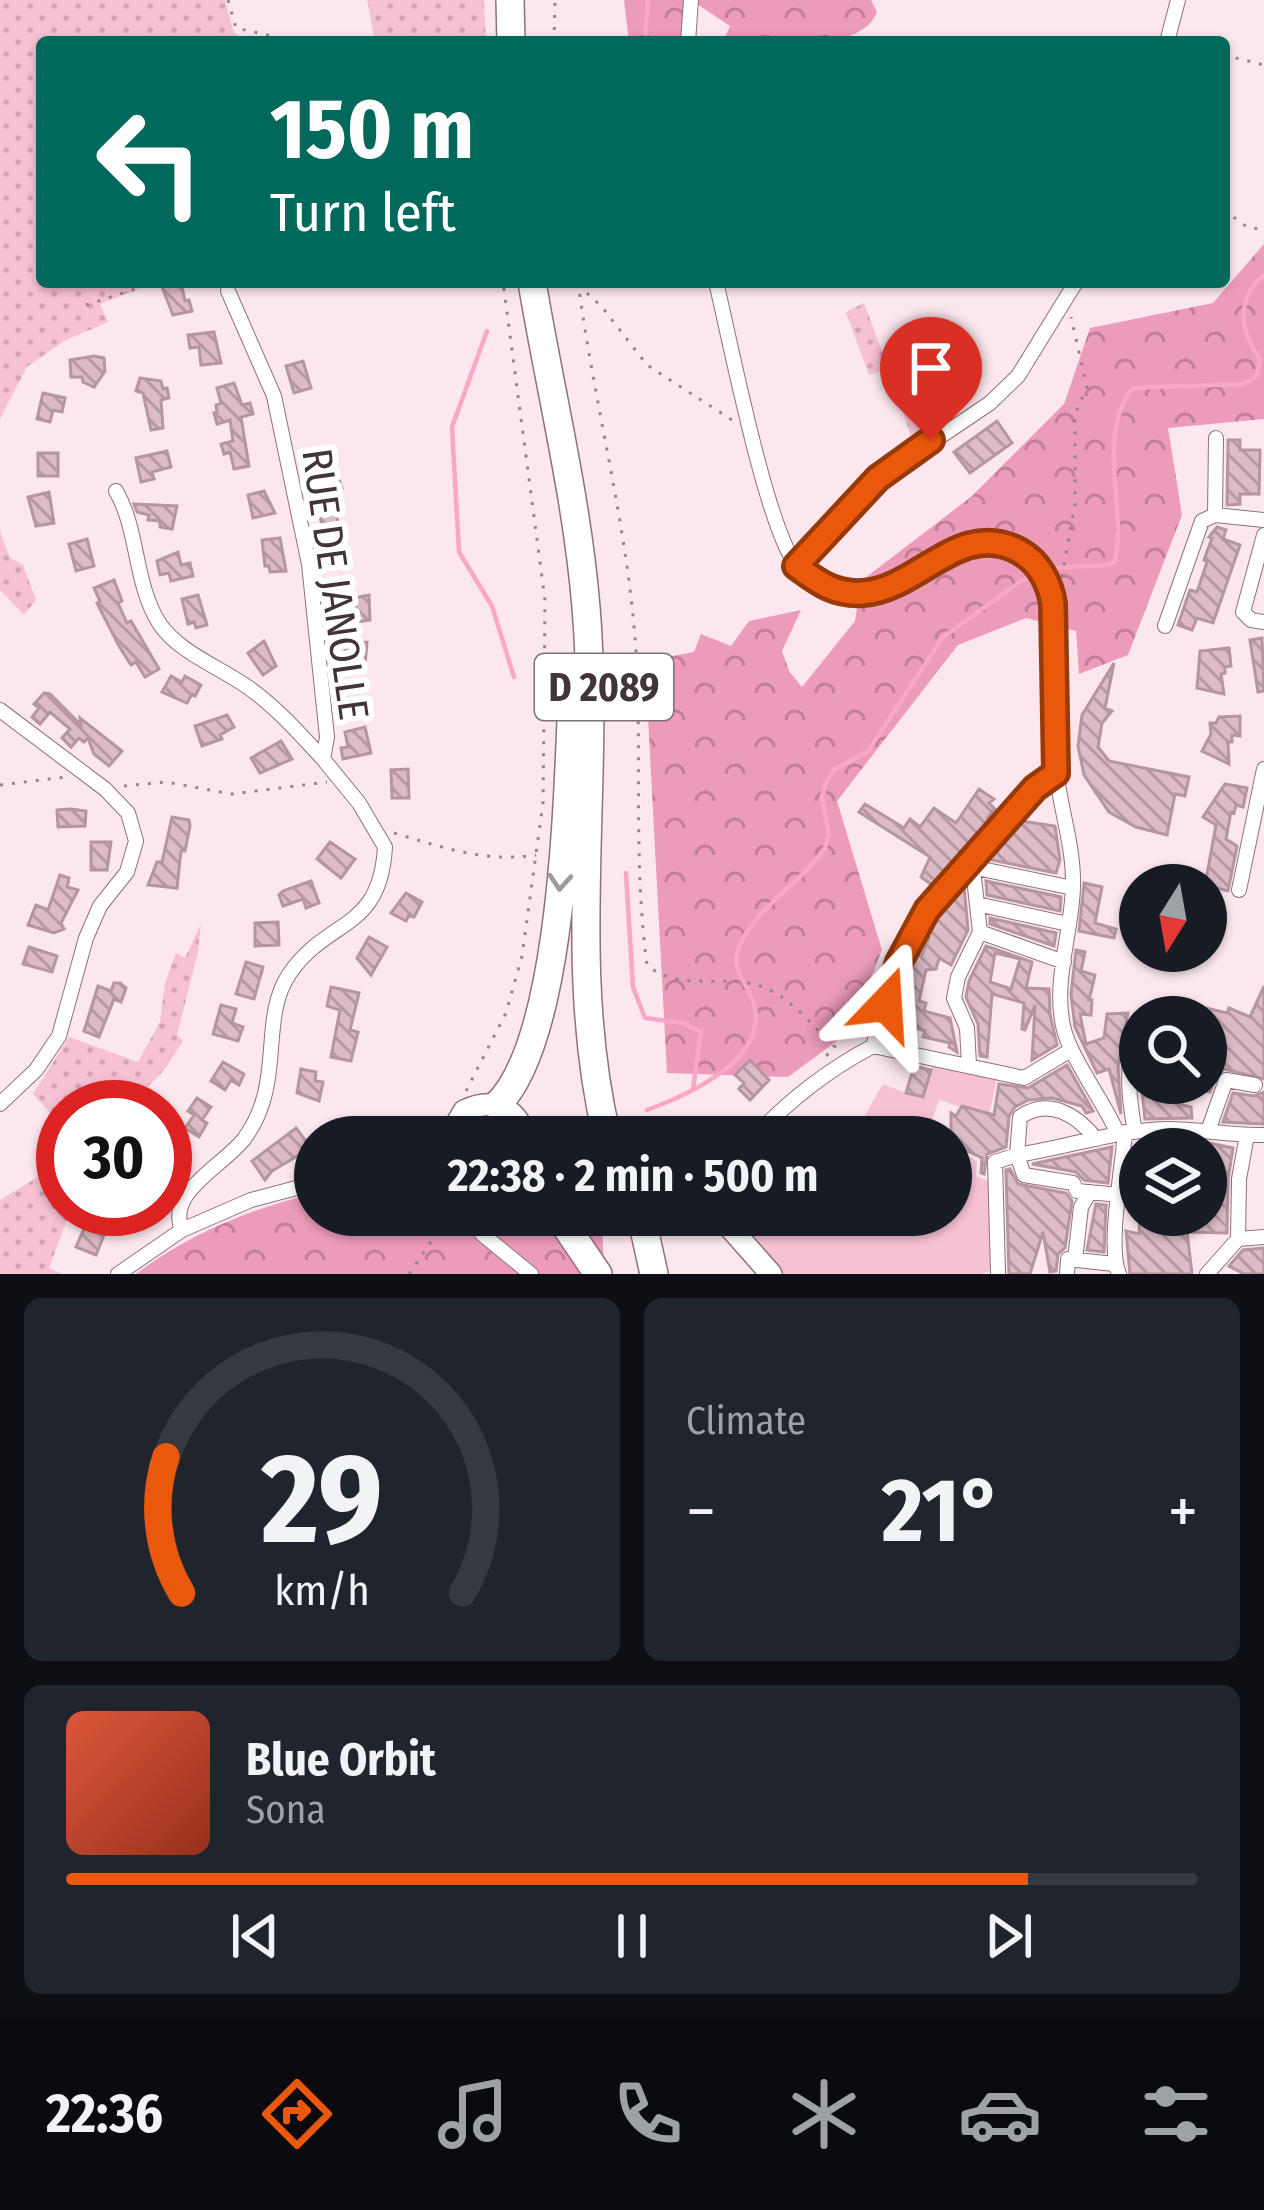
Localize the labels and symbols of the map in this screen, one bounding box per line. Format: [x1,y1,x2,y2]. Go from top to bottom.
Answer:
pin [880,317,982,440]
street label: RUE DE JANOLLE [291,445,379,723]
road number: D 2089 [535,654,673,720]
north arrow [1119,864,1227,972]
one-way arrow [548,873,574,892]
position arrow [823,941,949,1067]
speed limit sign: 30 [36,1080,192,1236]

